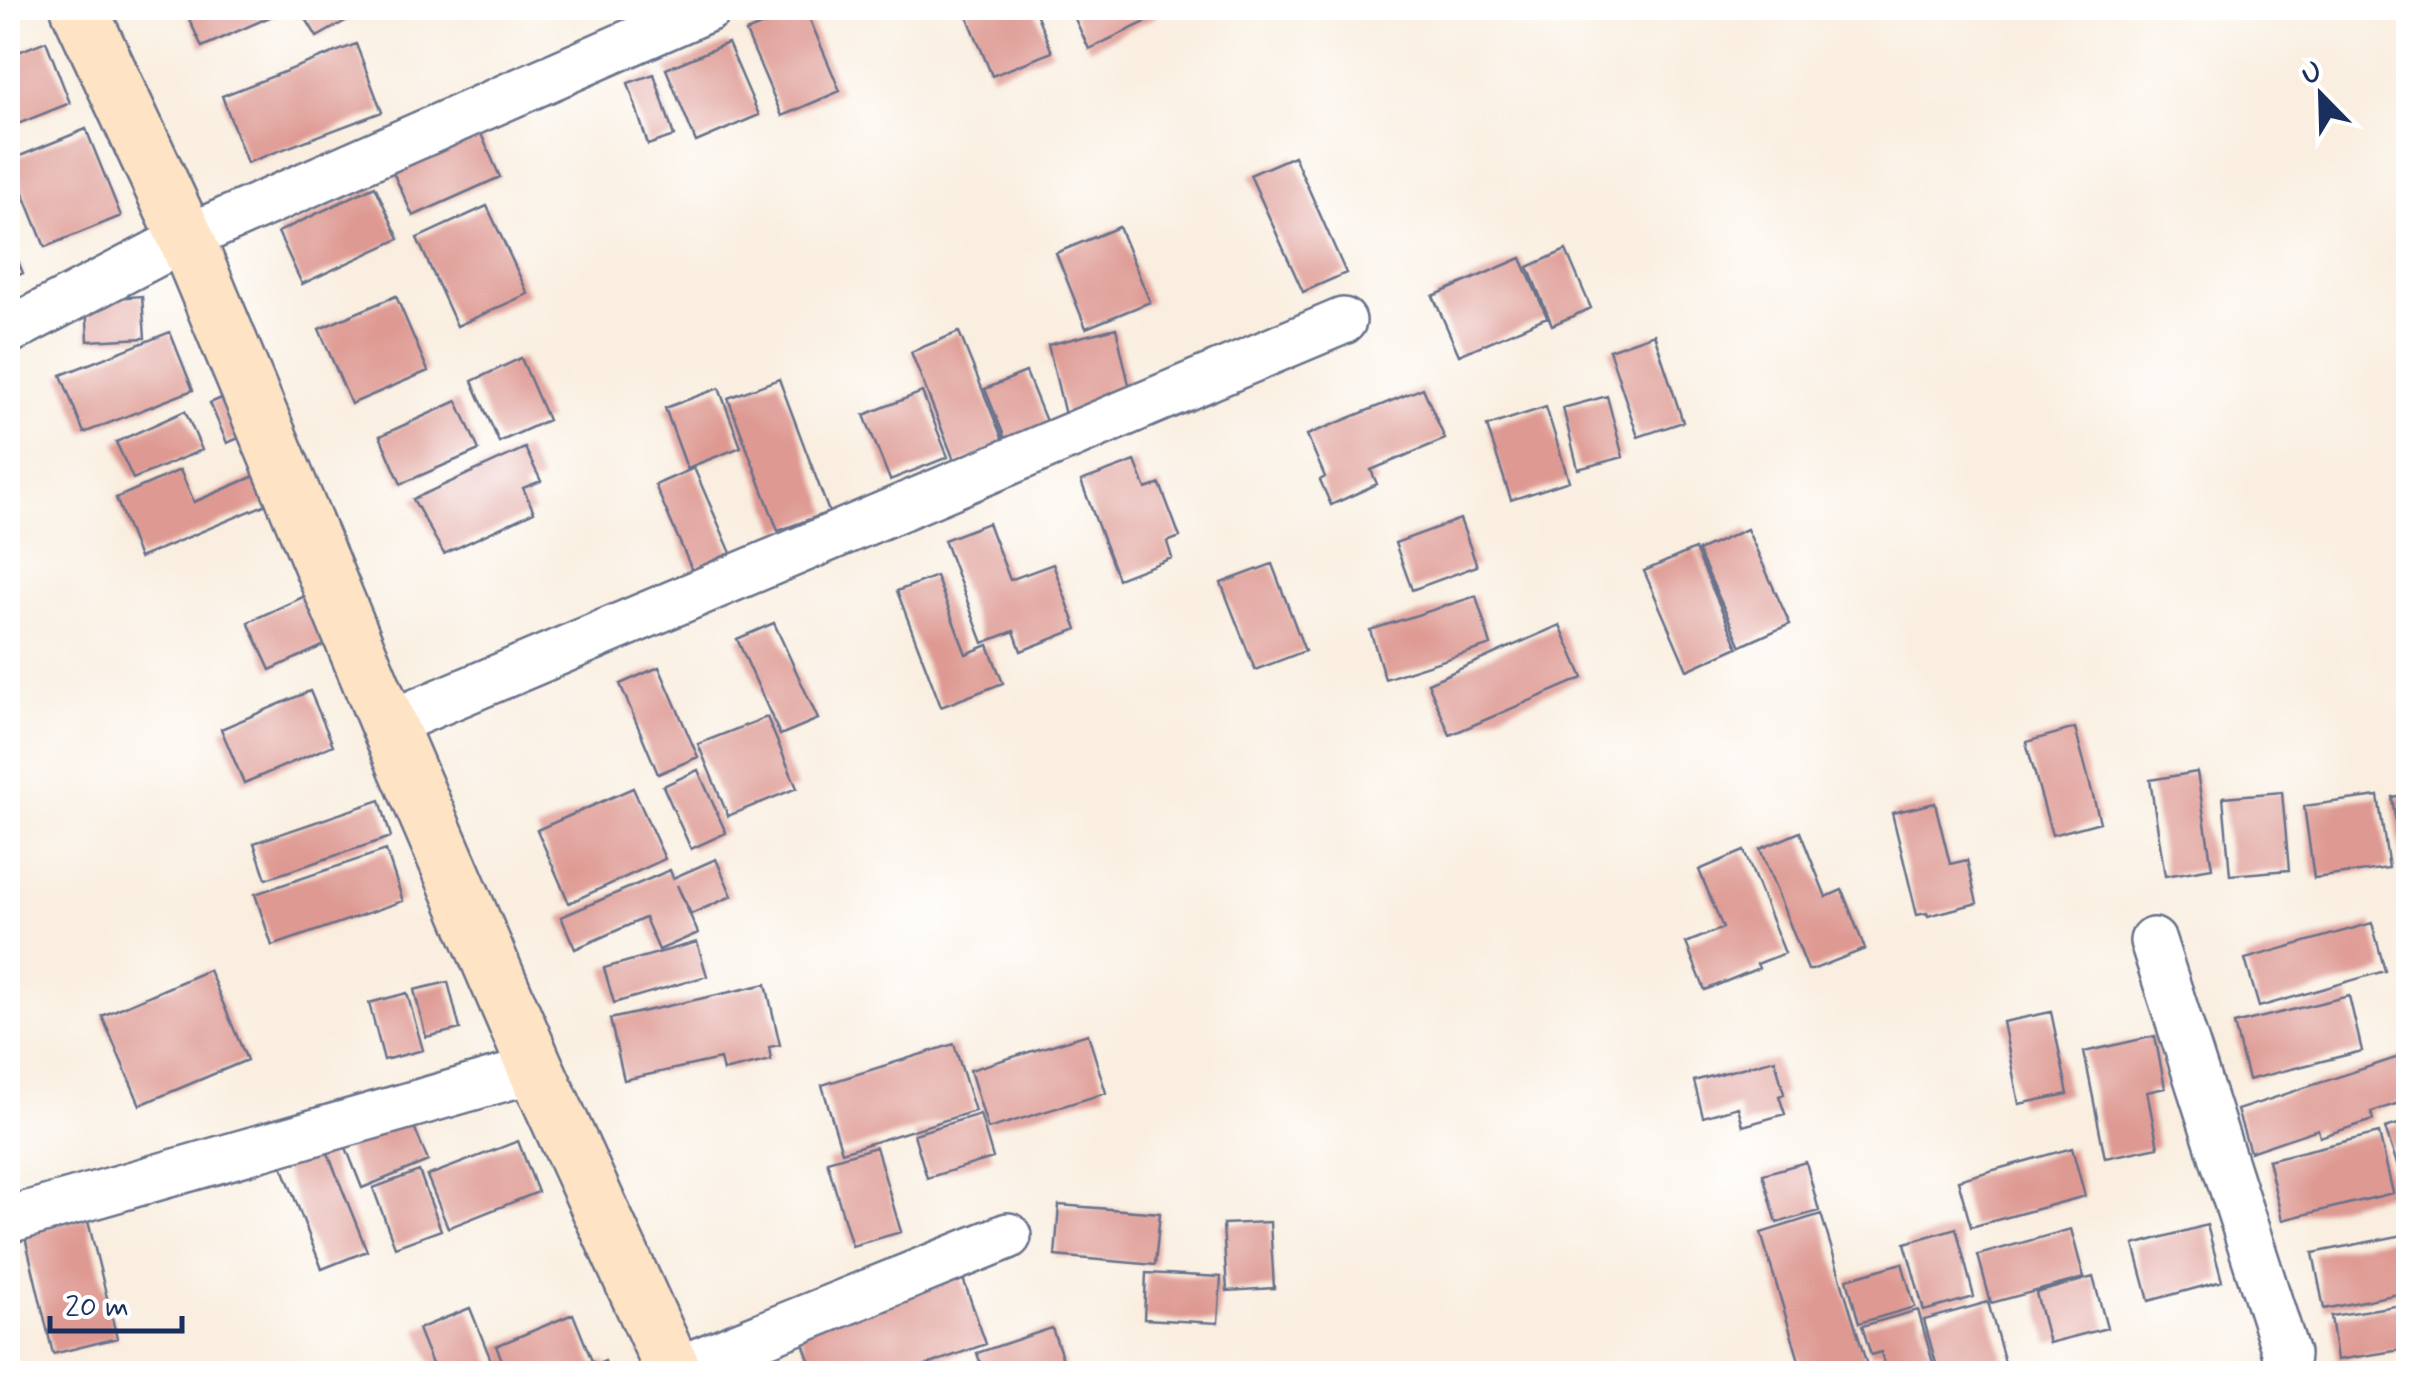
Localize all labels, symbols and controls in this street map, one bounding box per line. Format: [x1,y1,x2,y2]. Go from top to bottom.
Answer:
north arrow [2271,45,2371,145]
text: U [2297,54,2328,95]
scale bar [50,1271,182,1333]
text: 20 m [65,1288,129,1327]

